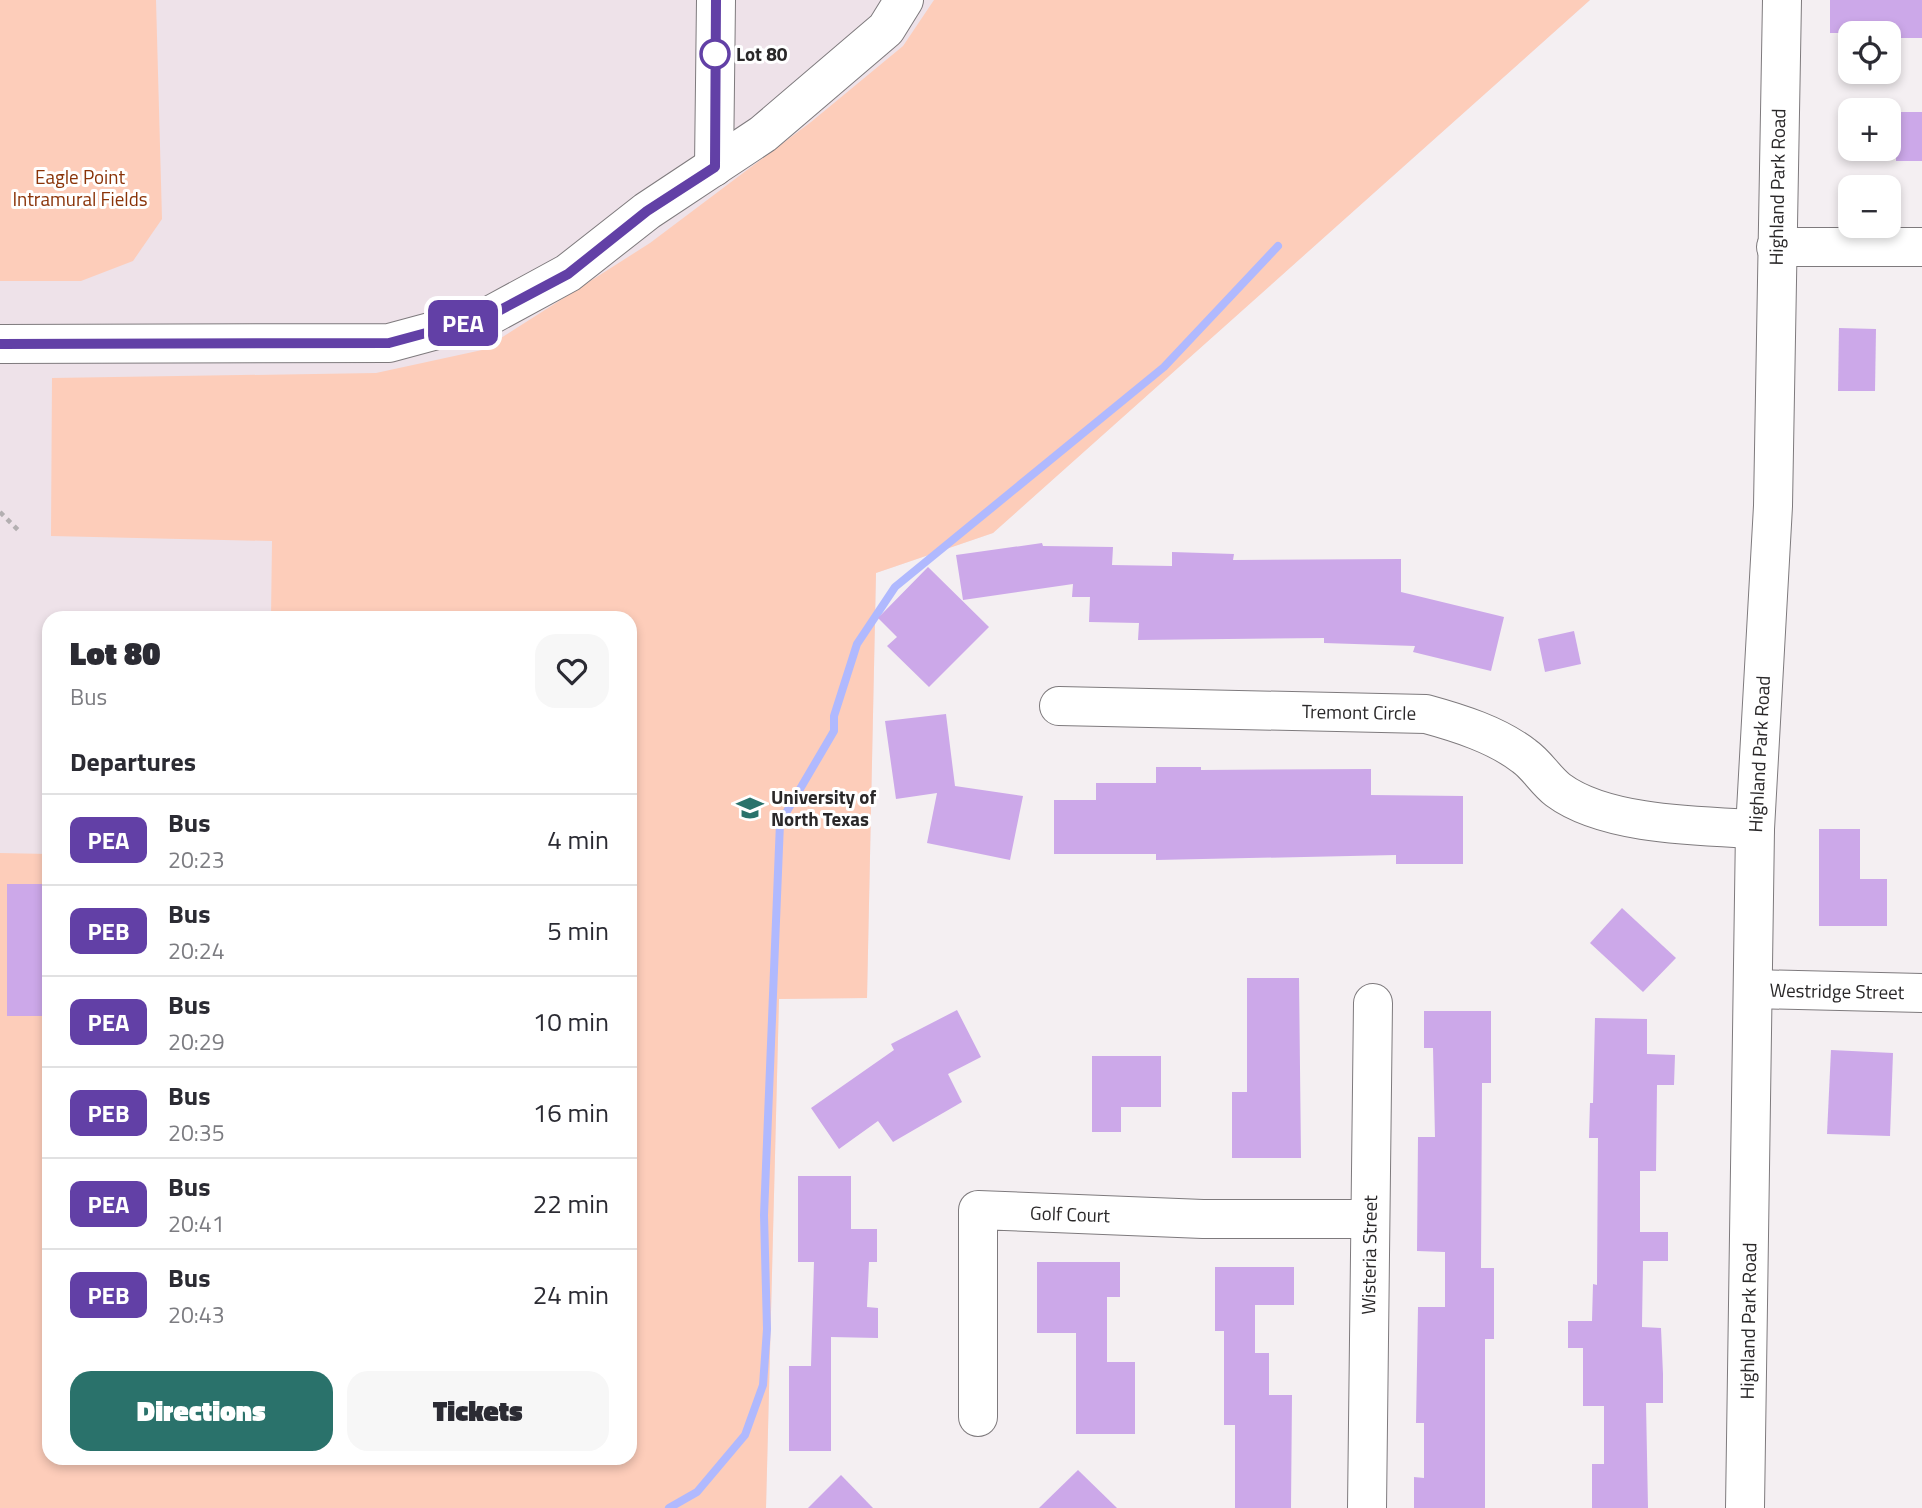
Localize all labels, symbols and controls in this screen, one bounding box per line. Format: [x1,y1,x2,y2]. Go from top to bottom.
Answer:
map controls [1838,21,1901,238]
button: locate [1838,21,1901,84]
marker: Lot 80 [700,39,730,69]
place label: Lot 80 [736,39,788,68]
button: + [1838,98,1901,161]
street label: Highland Park Road [1761,108,1792,266]
park label: Eagle Point Intramural Fields [12,162,148,213]
button: − [1838,175,1901,238]
line badge: PEA [423,300,503,346]
text: PEA [442,305,484,341]
text: Lot 80 [70,628,160,678]
button: heart [535,634,609,708]
street label: Highland Park Road [1740,675,1777,833]
text: Bus [70,679,107,714]
street label: Tremont Circle [1302,696,1416,727]
text: Departures [70,742,196,781]
place label: University of North Texas [771,782,876,833]
school or university icon: University of North Texas [735,793,765,823]
text: Bus [168,803,210,842]
text: 4 min [547,820,609,859]
text: PEA [88,822,129,858]
text: 20:23 [168,842,225,877]
text: Bus [168,894,210,933]
text: 5 min [547,911,609,950]
text: PEB [87,913,130,949]
text: 20:24 [168,933,225,968]
street label: Westridge Street [1769,975,1905,1006]
text: Bus [168,985,210,1024]
text: 10 min [533,1002,609,1041]
text: PEA [88,1004,129,1040]
text: 20:29 [168,1024,225,1059]
text: Bus [168,1076,210,1115]
text: 16 min [533,1093,609,1132]
text: PEB [87,1095,130,1131]
text: 20:35 [168,1115,225,1150]
text: Bus [168,1167,210,1206]
text: 22 min [533,1184,609,1223]
text: PEA [88,1186,129,1222]
street label: Wisteria Street [1353,1195,1384,1315]
street label: Golf Court [1029,1198,1111,1229]
text: 20:41 [168,1206,225,1241]
street label: Highland Park Road [1732,1242,1763,1400]
text: Bus [168,1258,210,1297]
text: 24 min [533,1275,609,1314]
text: PEB [87,1277,130,1313]
text: 20:43 [168,1297,225,1332]
button: Directions [70,1371,333,1451]
button: Tickets [347,1371,609,1451]

